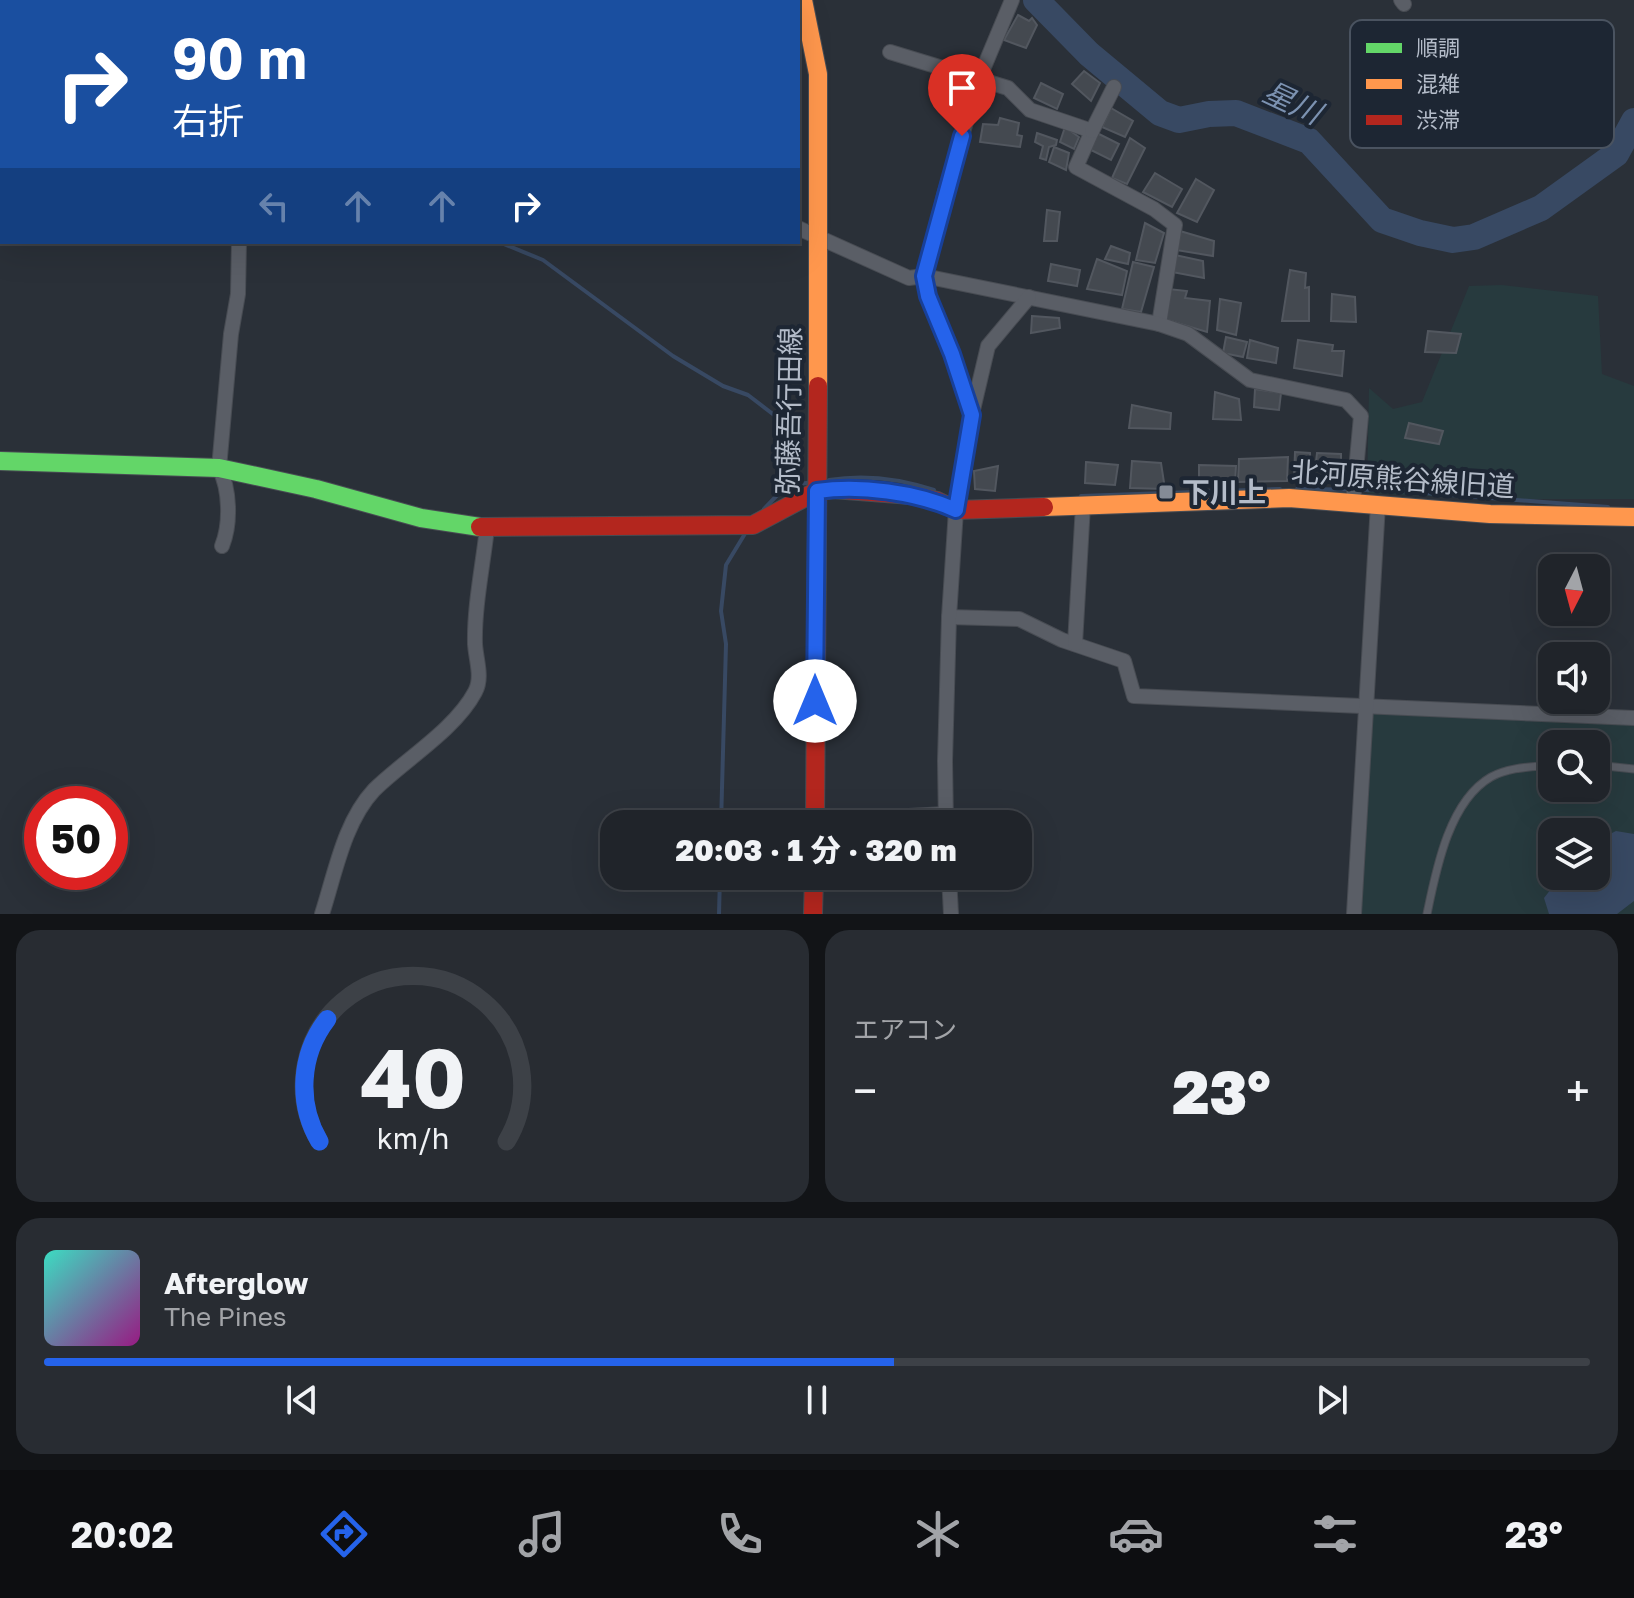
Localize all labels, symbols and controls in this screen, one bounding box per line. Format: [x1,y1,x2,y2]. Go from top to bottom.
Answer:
legend [1350,20,1614,148]
text: 90 m [172,24,307,91]
icon: right [40,32,144,136]
text: 順調 [1416,34,1460,61]
pin [928,54,996,136]
icon: arrive [940,66,984,110]
text: 混雑 [1416,70,1460,97]
water label: 星川 [1258,73,1330,132]
text: 右折 [172,99,244,142]
text: 渋滞 [1416,106,1460,133]
icon: left [252,184,296,228]
icon: ahead [336,184,380,228]
icon: ahead [420,184,464,228]
icon: right [504,184,548,228]
street label: 弥藤吾行田線 [771,327,806,495]
street label: 北河原熊谷線旧道 [1290,454,1516,503]
place label: 下川上 [1182,475,1266,508]
marker: 下川上 [1157,483,1175,501]
north arrow [1538,554,1610,626]
map controls [1538,554,1610,890]
button: sound [1538,642,1610,714]
position arrow [773,659,857,743]
button: search [1538,730,1610,802]
speed limit sign: 50 [24,786,128,890]
button: layers [1538,818,1610,890]
text: 20:03 · 1 分 · 320 m [675,832,957,868]
text: エアコン [853,1014,957,1045]
text: 40 [359,1026,466,1126]
text: 23° [1172,1055,1271,1127]
text: − [853,1064,877,1117]
text: + [1566,1064,1590,1117]
text: km/h [376,1121,449,1155]
text: Afterglow [164,1265,308,1301]
text: The Pines [164,1301,287,1332]
icon: previous [280,1378,324,1422]
icon: pause [795,1378,839,1422]
icon: next [1310,1378,1354,1422]
icon: directions [316,1506,372,1562]
icon: music [514,1506,570,1562]
icon: phone [712,1506,768,1562]
icon: climate [910,1506,966,1562]
icon: car [1108,1506,1164,1562]
icon: filters [1307,1506,1363,1562]
text: 20:02 [71,1513,173,1556]
text: 23° [1505,1513,1563,1556]

